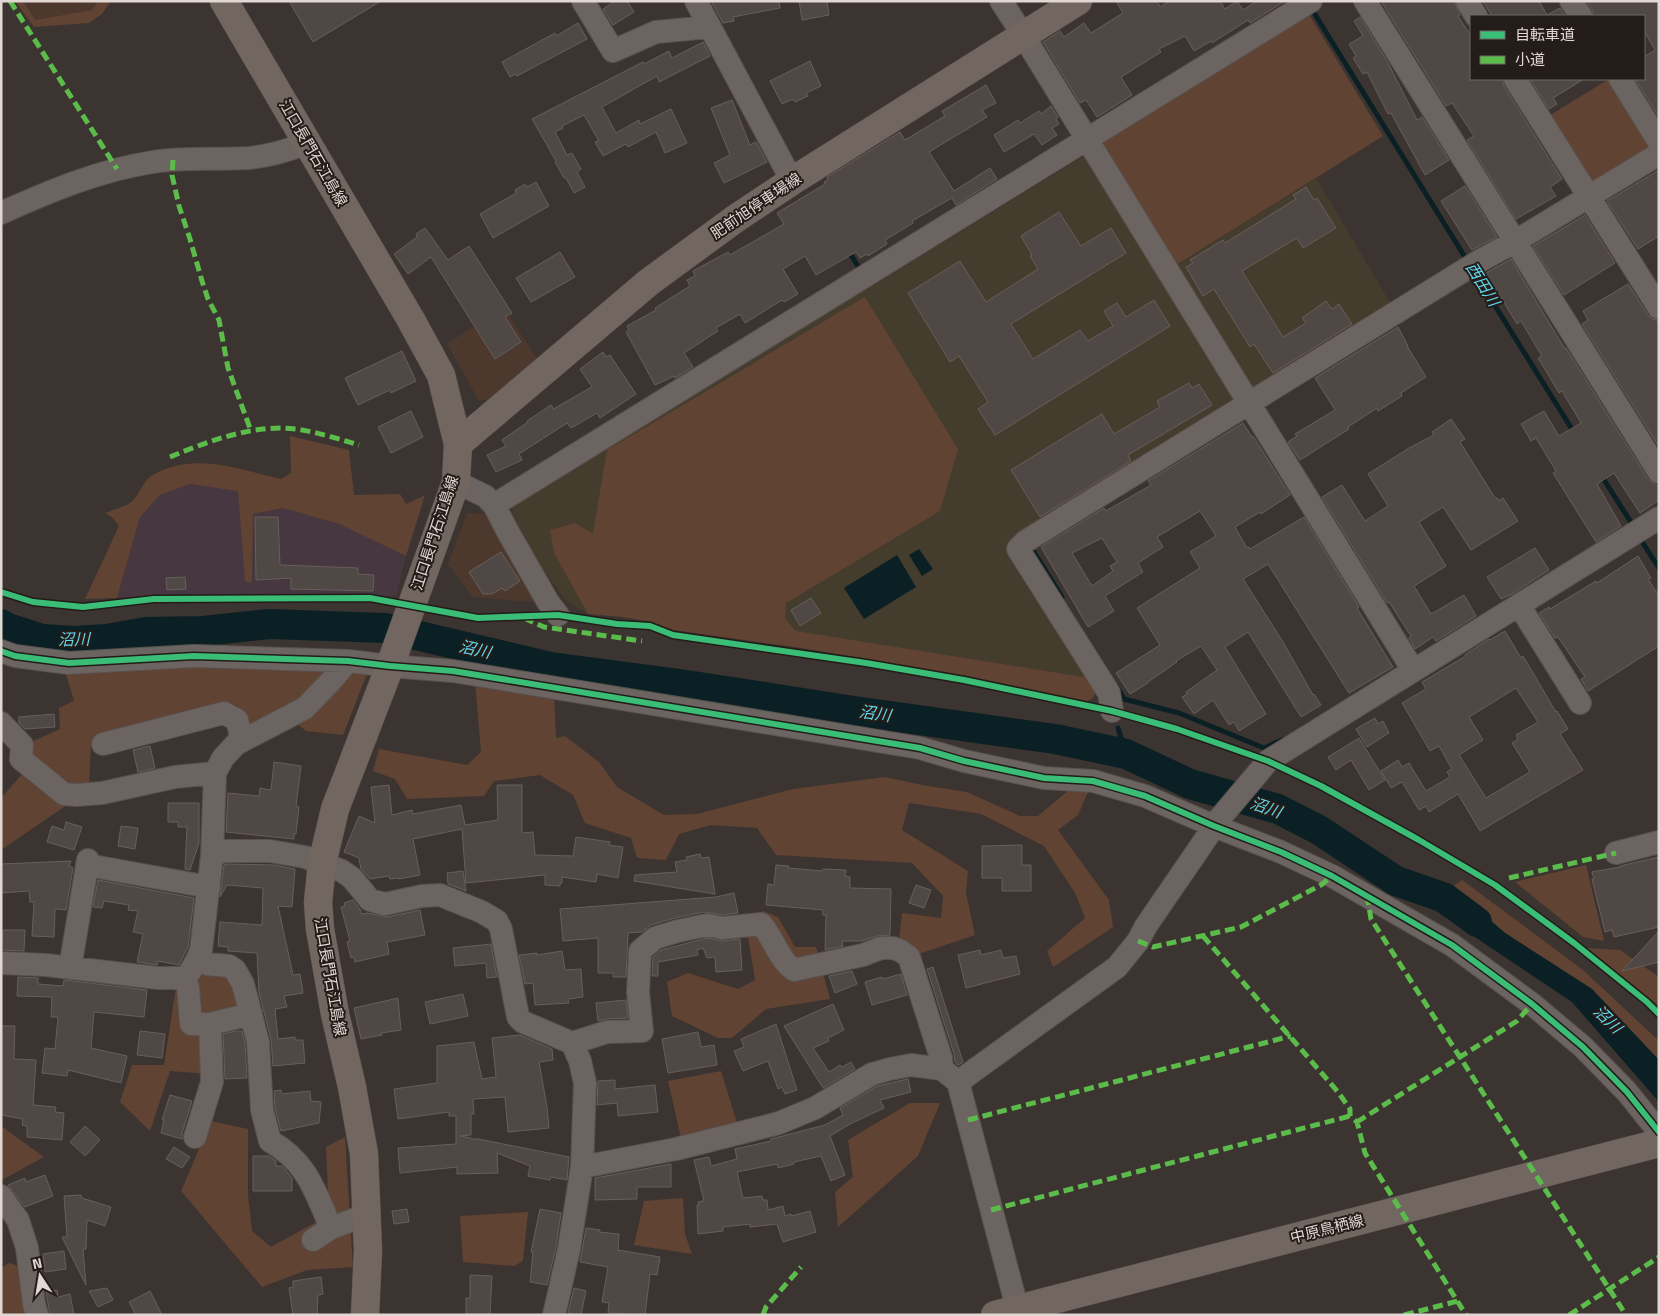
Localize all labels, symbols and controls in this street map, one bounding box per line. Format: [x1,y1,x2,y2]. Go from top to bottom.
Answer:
legend [1470,15,1645,80]
text: 自転車道 [1515,23,1575,46]
text: 小道 [1515,48,1545,71]
street label: 江口長門石江島線 [273,95,353,210]
street label: 肥前旭停車場線 [706,167,806,244]
water label: 西田川 [1460,257,1507,312]
street label: 江口長門石江島線 [405,472,464,593]
water label: 沼川 [58,627,92,651]
water label: 沼川 [457,634,495,665]
water label: 沼川 [857,699,894,727]
water label: 沼川 [1247,790,1287,824]
street label: 江口長門石江島線 [309,916,352,1038]
water label: 沼川 [1588,999,1629,1040]
street label: 中原鳥栖線 [1288,1208,1366,1249]
north arrow [15,1251,65,1301]
text: N [30,1252,44,1274]

